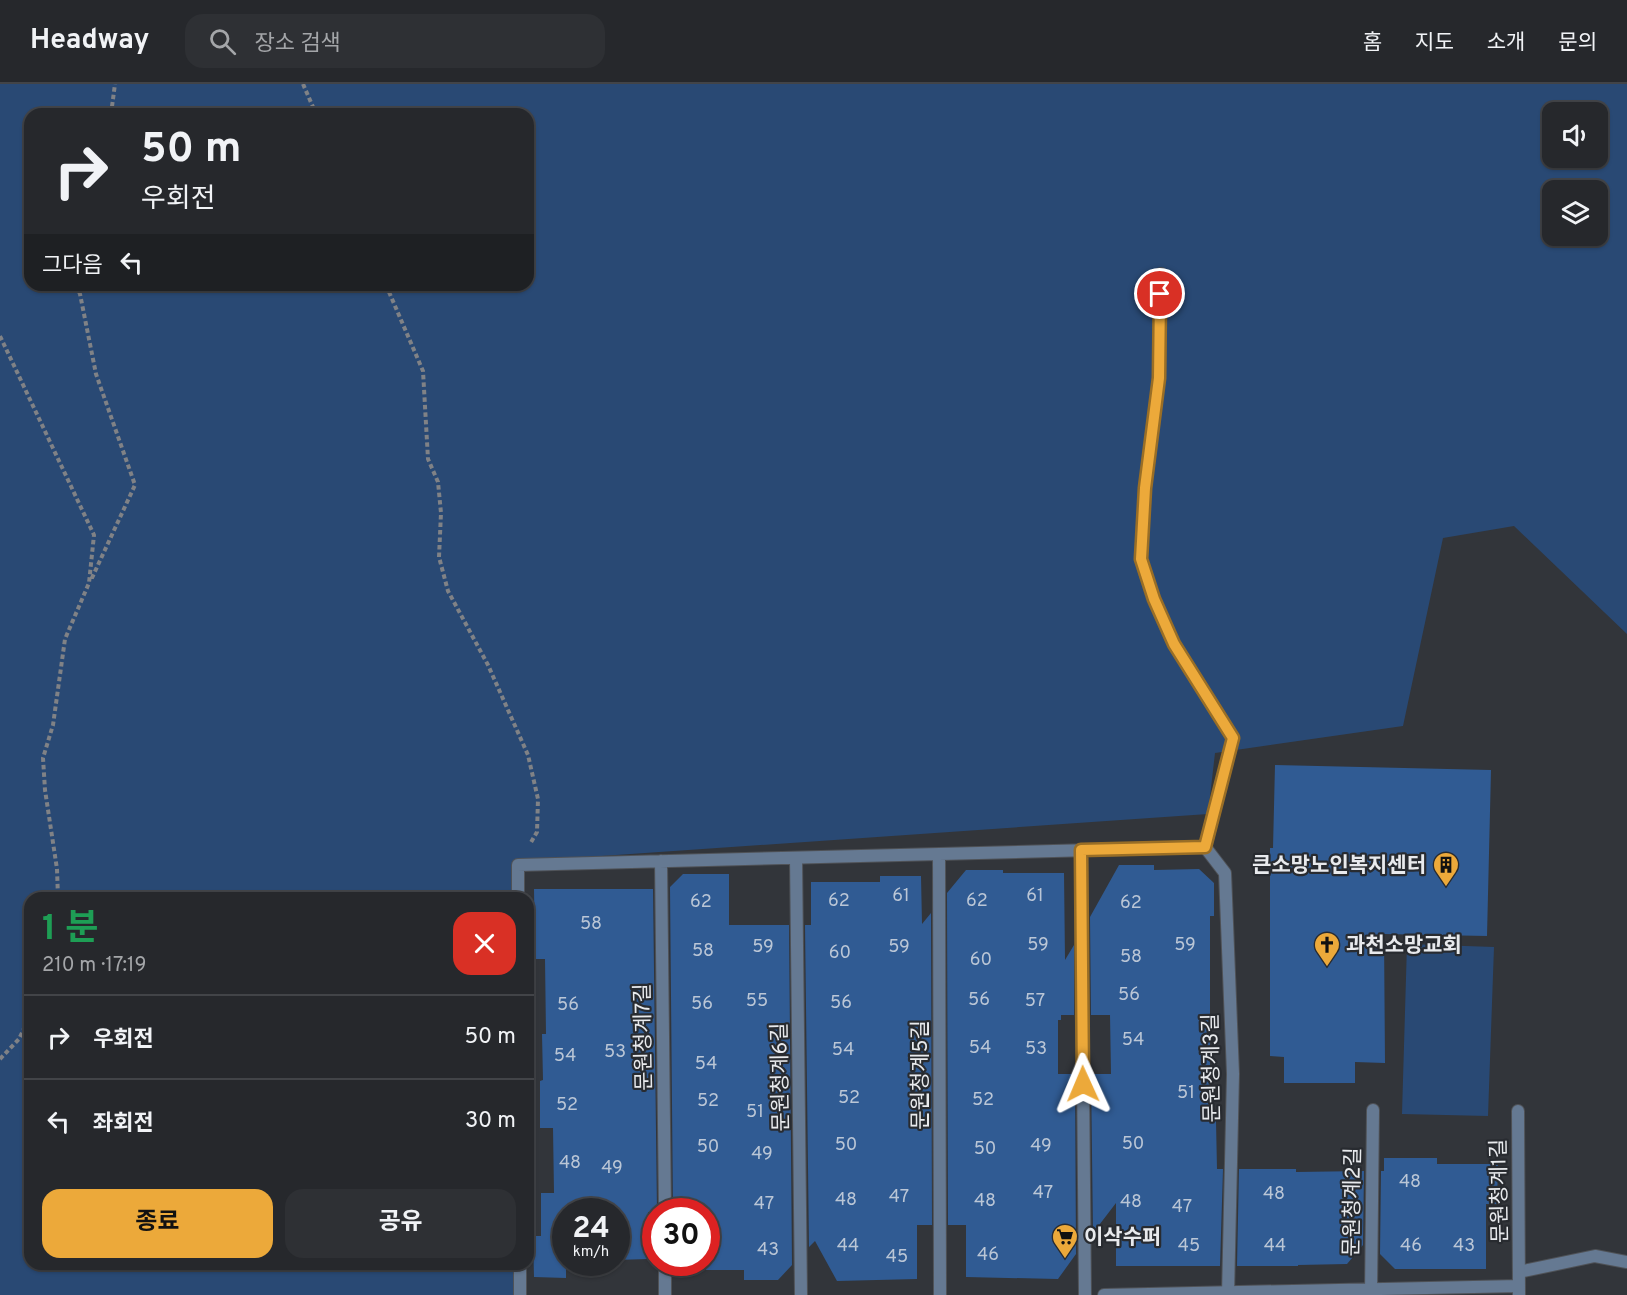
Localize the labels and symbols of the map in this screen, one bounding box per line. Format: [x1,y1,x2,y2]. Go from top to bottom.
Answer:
pin [1134,268,1185,319]
building icon: 큰소망노인복지센터 [1431,850,1461,888]
place label: 큰소망노인복지센터 [1252,853,1426,880]
house number: 61 [892,885,910,908]
house number: 61 [1026,885,1044,908]
house number: 62 [828,890,850,913]
house number: 62 [966,890,988,913]
house number: 62 [690,891,712,914]
house number: 62 [1120,892,1142,915]
house number: 58 [580,913,602,936]
church icon: 과천소망교회 [1312,930,1342,968]
place label: 과천소망교회 [1346,933,1462,960]
house number: 59 [1027,934,1049,957]
house number: 59 [1174,934,1196,957]
house number: 59 [752,936,774,959]
house number: 59 [888,936,910,959]
house number: 58 [692,940,714,963]
house number: 60 [829,942,851,965]
house number: 58 [1120,946,1142,969]
house number: 60 [970,949,992,972]
street label: 문원청계7길 [630,983,659,1091]
house number: 56 [1118,984,1140,1007]
house number: 56 [968,989,990,1012]
house number: 55 [746,990,768,1013]
house number: 57 [1025,990,1045,1013]
house number: 56 [830,992,852,1015]
house number: 56 [691,993,713,1016]
house number: 56 [557,994,579,1017]
street label: 문원청계3길 [1198,1013,1227,1123]
street label: 문원청계5길 [908,1020,935,1130]
street label: 문원청계6길 [767,1022,796,1132]
house number: 54 [1122,1029,1144,1052]
house number: 54 [969,1037,991,1060]
house number: 53 [1025,1038,1047,1061]
house number: 54 [832,1039,854,1062]
house number: 53 [604,1041,626,1064]
house number: 54 [554,1045,576,1068]
position arrow [1051,1052,1115,1116]
house number: 54 [695,1053,717,1076]
house number: 51 [1177,1082,1195,1105]
house number: 52 [838,1087,860,1110]
house number: 52 [972,1089,994,1112]
house number: 52 [697,1090,719,1113]
house number: 52 [556,1094,578,1117]
house number: 51 [746,1101,764,1124]
house number: 50 [1122,1133,1144,1156]
house number: 50 [835,1134,857,1157]
house number: 49 [1030,1135,1052,1158]
house number: 50 [697,1136,719,1159]
house number: 50 [974,1138,996,1161]
street label: 문원청계1길 [1486,1139,1515,1243]
house number: 49 [751,1143,773,1166]
street label: 문원청계2길 [1339,1147,1368,1257]
house number: 48 [559,1152,581,1175]
house number: 49 [601,1157,623,1180]
house number: 48 [1399,1171,1421,1194]
house number: 47 [1033,1182,1053,1205]
house number: 48 [1263,1183,1285,1206]
house number: 47 [889,1186,909,1209]
house number: 48 [835,1189,857,1212]
house number: 48 [974,1190,996,1213]
house number: 48 [1120,1191,1142,1214]
house number: 47 [754,1193,774,1216]
house number: 47 [1172,1196,1192,1219]
speed limit sign: 30 [642,1198,720,1276]
supermarket icon: 이삭수퍼 [1050,1222,1080,1260]
place label: 이삭수퍼 [1084,1225,1161,1252]
house number: 44 [837,1235,859,1258]
house number: 45 [1178,1235,1200,1258]
house number: 44 [1264,1235,1286,1258]
house number: 46 [1400,1235,1422,1258]
house number: 43 [1453,1235,1475,1258]
house number: 43 [757,1239,779,1262]
house number: 46 [977,1244,999,1267]
house number: 45 [886,1246,908,1269]

